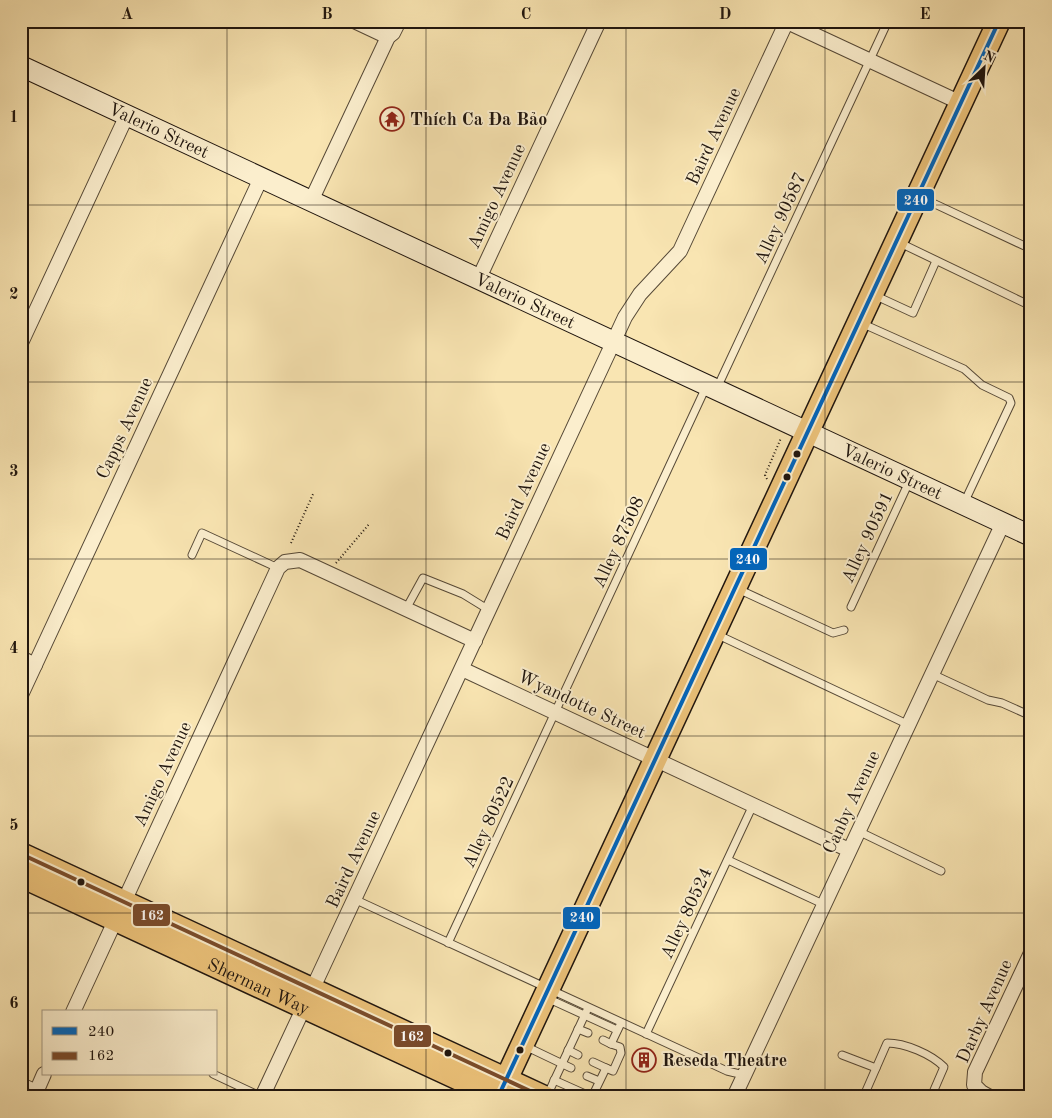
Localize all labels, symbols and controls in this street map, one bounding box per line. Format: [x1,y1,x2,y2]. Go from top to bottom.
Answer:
text: A [121,7,133,23]
text: B [321,7,333,23]
text: C [521,7,531,23]
text: D [719,7,731,23]
text: E [919,7,931,23]
north arrow [960,42,1010,92]
text: N [981,49,997,66]
street label: Baird Avenue [684,85,744,188]
street label: Valerio Street [105,100,211,162]
temple icon: Thích Ca Đa Bảo [379,106,405,132]
text: 1 [9,110,19,126]
place label: Thích Ca Đa Bảo [410,111,547,129]
street label: Amigo Avenue [465,141,529,252]
street label: Alley 90587 [752,170,810,267]
line badge: 240 [896,188,935,212]
text: 240 [904,194,928,208]
street label: Valerio Street [472,270,578,333]
text: 2 [9,287,19,303]
street label: Capps Avenue [94,375,156,482]
street label: Baird Avenue [494,440,554,543]
street label: Valerio Street [839,441,945,503]
unlabelled marker [792,449,802,459]
text: 3 [9,464,19,480]
unlabelled marker [782,472,792,482]
street label: Alley 90591 [839,489,897,586]
street label: Alley 87508 [590,494,648,591]
line badge: 240 [729,547,768,571]
text: 240 [736,553,760,567]
text: 4 [9,641,19,657]
street label: Wyandotte Street [515,667,648,742]
street label: Amigo Avenue [131,719,195,830]
street label: Canby Avenue [820,748,884,857]
street label: Alley 80522 [460,774,518,871]
street label: Baird Avenue [324,808,384,911]
text: 5 [9,818,19,834]
street label: Alley 80524 [658,865,716,962]
unlabelled marker [76,877,86,887]
line badge: 162 [132,903,171,927]
line badge: 240 [562,906,601,930]
text: 162 [140,909,164,923]
text: 240 [570,911,594,925]
street label: Sherman Way [204,956,313,1019]
street label: Darby Avenue [954,957,1016,1066]
text: 6 [9,996,19,1012]
legend [42,1010,218,1076]
line badge: 162 [393,1024,432,1048]
text: 240 [88,1025,114,1040]
text: 162 [400,1030,424,1044]
unlabelled marker [515,1045,525,1055]
building icon: Reseda Theatre [631,1047,657,1073]
unlabelled marker [443,1048,453,1058]
text: 162 [88,1049,114,1064]
place label: Reseda Theatre [662,1052,787,1070]

